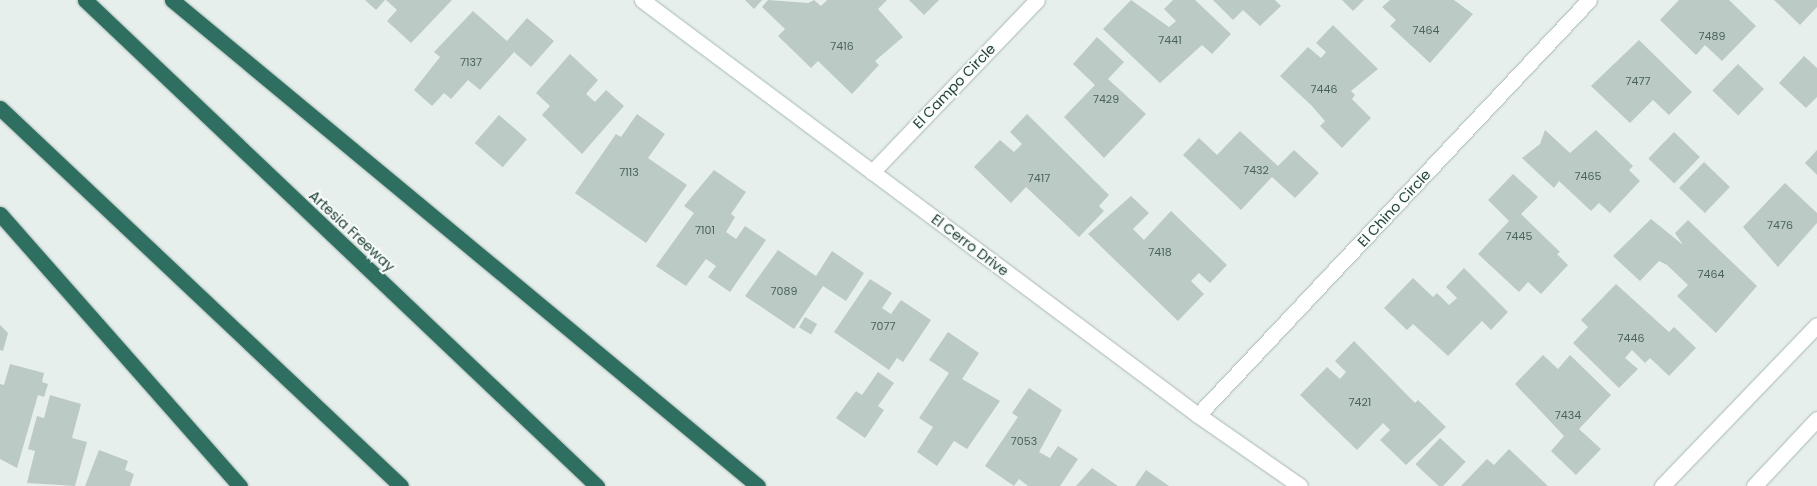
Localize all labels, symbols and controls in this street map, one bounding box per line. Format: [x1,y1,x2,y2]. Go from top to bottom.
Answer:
house number: 7464 [1413,23,1439,37]
house number: 7489 [1699,29,1725,43]
house number: 7441 [1158,33,1182,47]
house number: 7416 [830,39,854,53]
street label: El Campo Circle [909,40,999,132]
house number: 7137 [460,55,482,69]
house number: 7477 [1626,74,1650,88]
house number: 7446 [1311,82,1337,96]
house number: 7429 [1093,92,1119,106]
house number: 7432 [1243,163,1269,177]
house number: 7113 [619,165,639,179]
street label: El Chino Circle [1354,166,1434,250]
house number: 7465 [1575,169,1601,183]
house number: 7417 [1028,171,1050,185]
street label: Artesia Freeway [306,187,398,275]
street label: El Cerro Drive [928,211,1012,279]
house number: 7476 [1767,218,1793,232]
house number: 7101 [695,223,715,237]
house number: 7445 [1506,229,1532,243]
house number: 7418 [1148,245,1172,259]
house number: 7464 [1698,267,1724,281]
house number: 7089 [771,284,797,298]
house number: 7077 [871,319,895,333]
house number: 7446 [1618,331,1644,345]
house number: 7421 [1349,395,1371,409]
house number: 7434 [1555,408,1581,422]
house number: 7053 [1011,434,1037,448]

